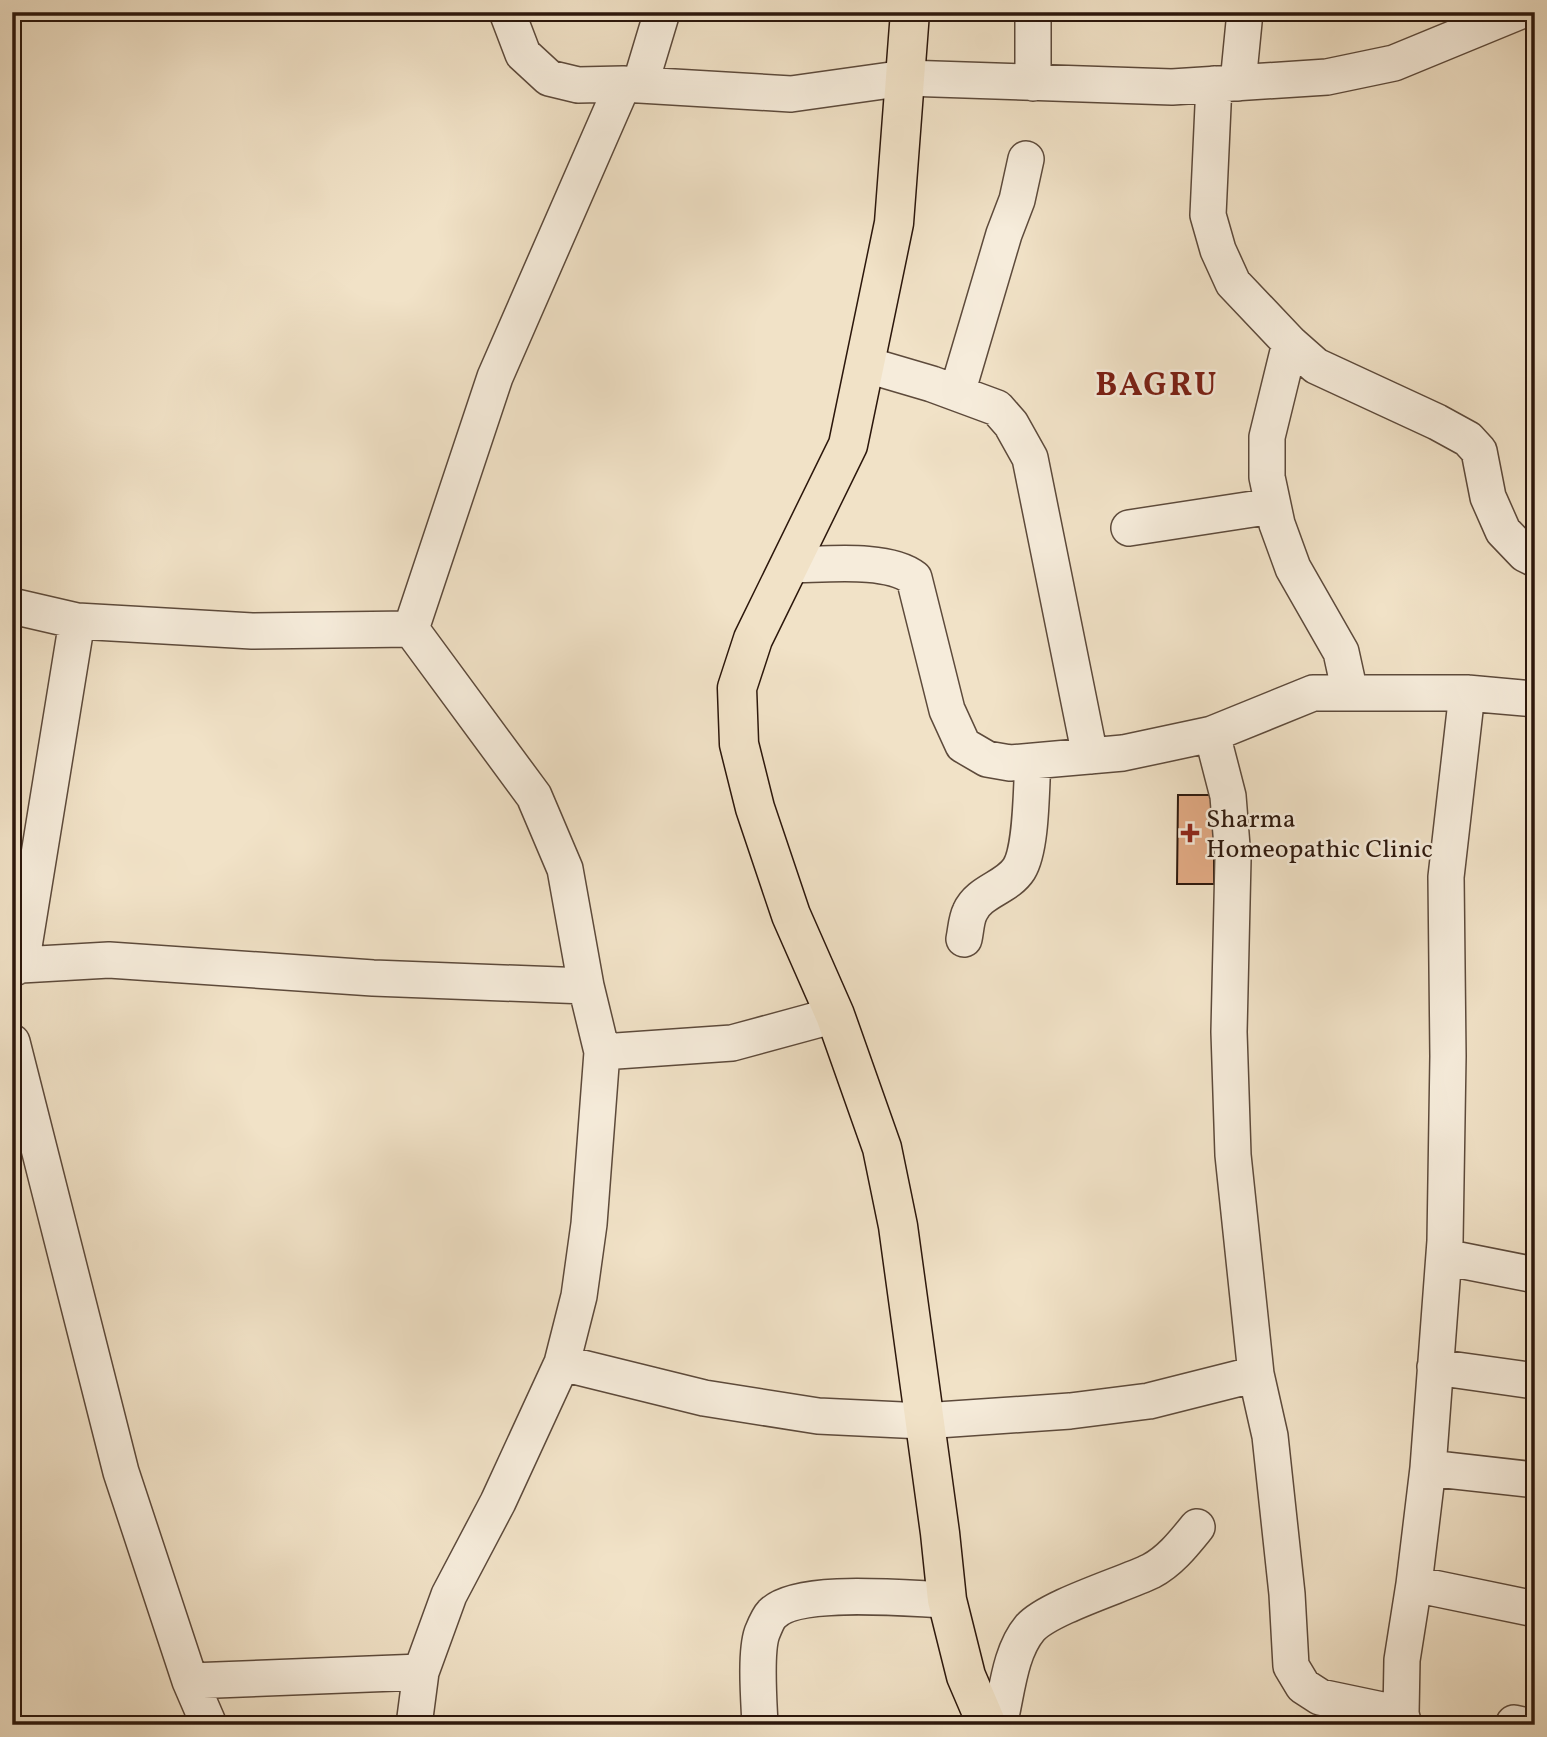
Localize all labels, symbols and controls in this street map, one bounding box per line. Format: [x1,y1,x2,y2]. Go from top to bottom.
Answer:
district label: BAGRU [1095,364,1219,410]
place label: Sharma Homeopathic Clinic [1206,802,1433,868]
marker: Sharma Homeopathic Clinic [1180,823,1200,843]

